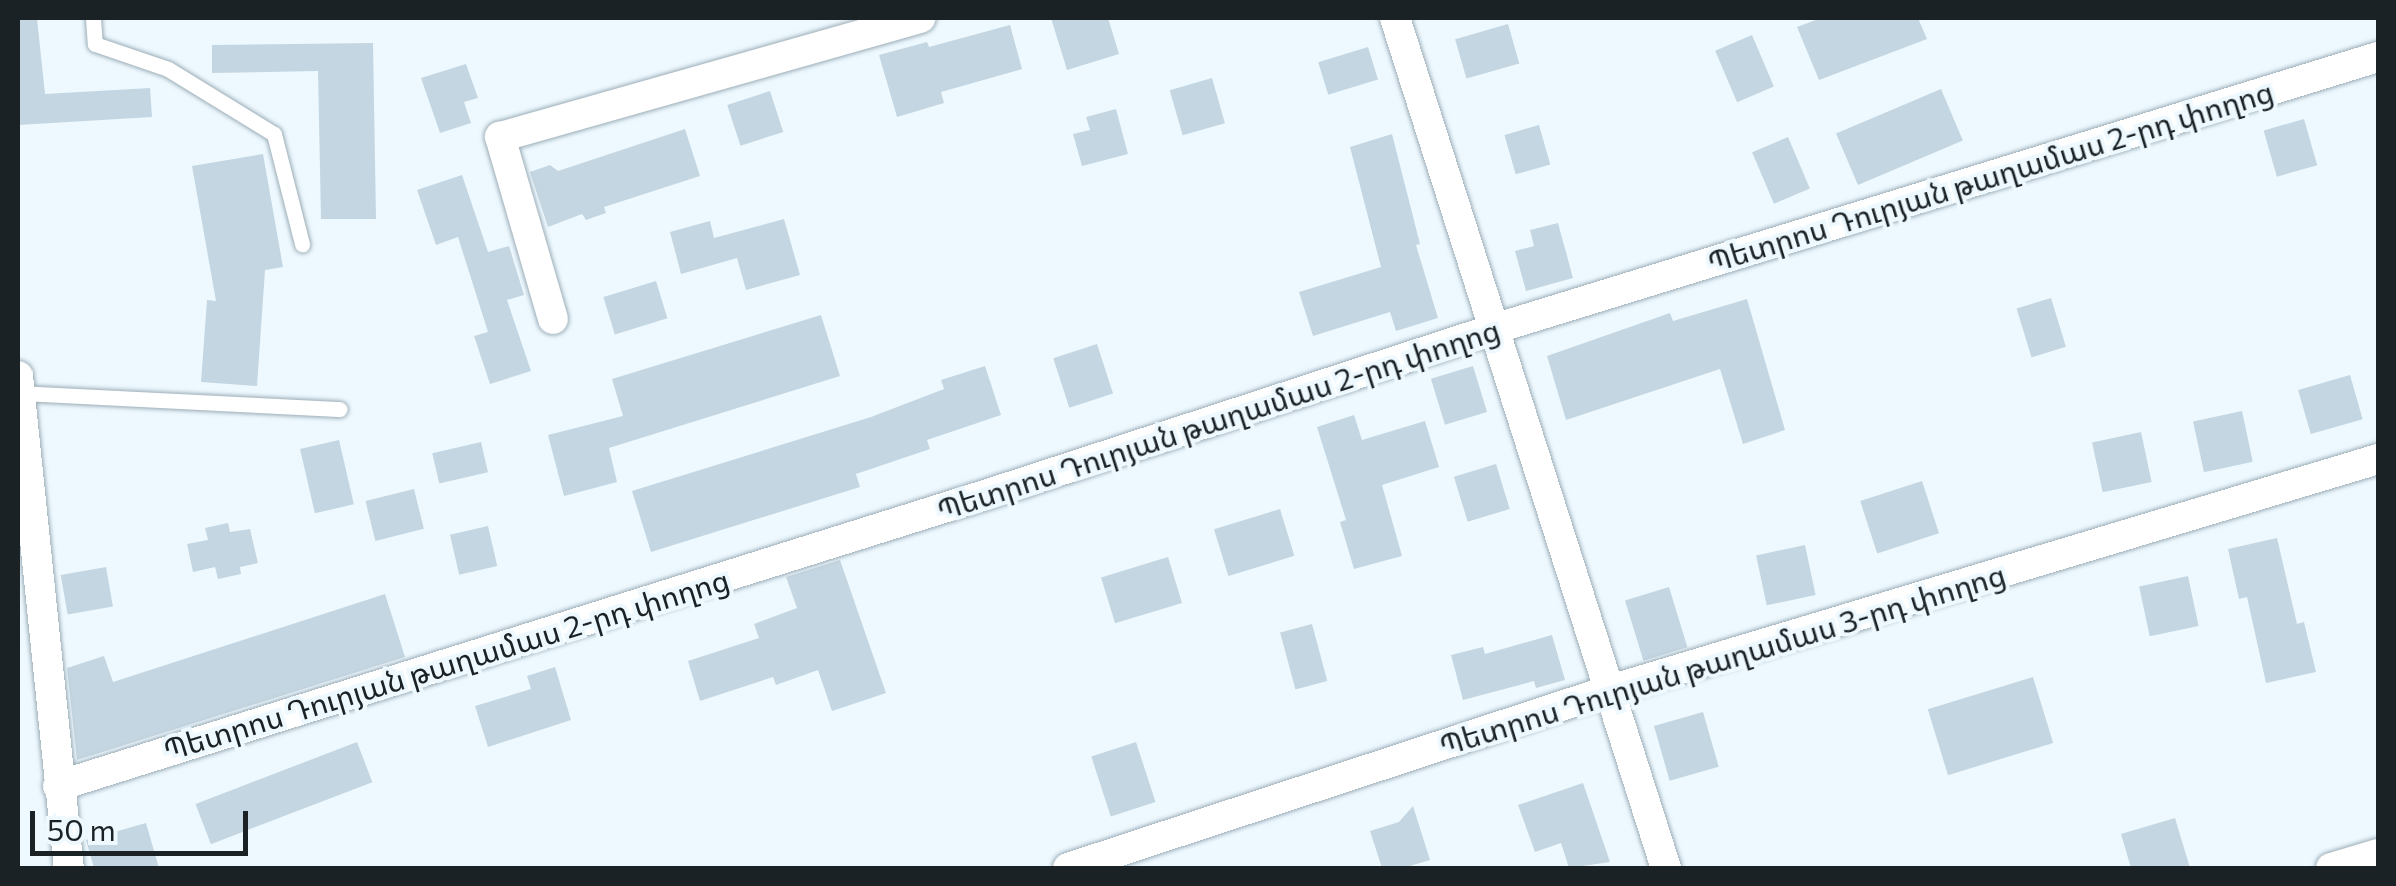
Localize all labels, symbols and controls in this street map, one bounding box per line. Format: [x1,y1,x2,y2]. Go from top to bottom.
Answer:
street label: Պետրոս Դուրյան թաղամաս 2-րդ փողոց [1703,73,2277,279]
street label: Պետրոս Դուրյան թաղամաս 2-րդ փողոց [932,311,1504,527]
street label: Պետրոս Դուրյան թաղամաս 3-րդ փողոց [1434,555,2010,763]
street label: Պետրոս Դուրյան թաղամաս 2-րդ փողոց [159,561,733,767]
scale bar [35,791,252,853]
text: 50 m [47,810,116,847]

